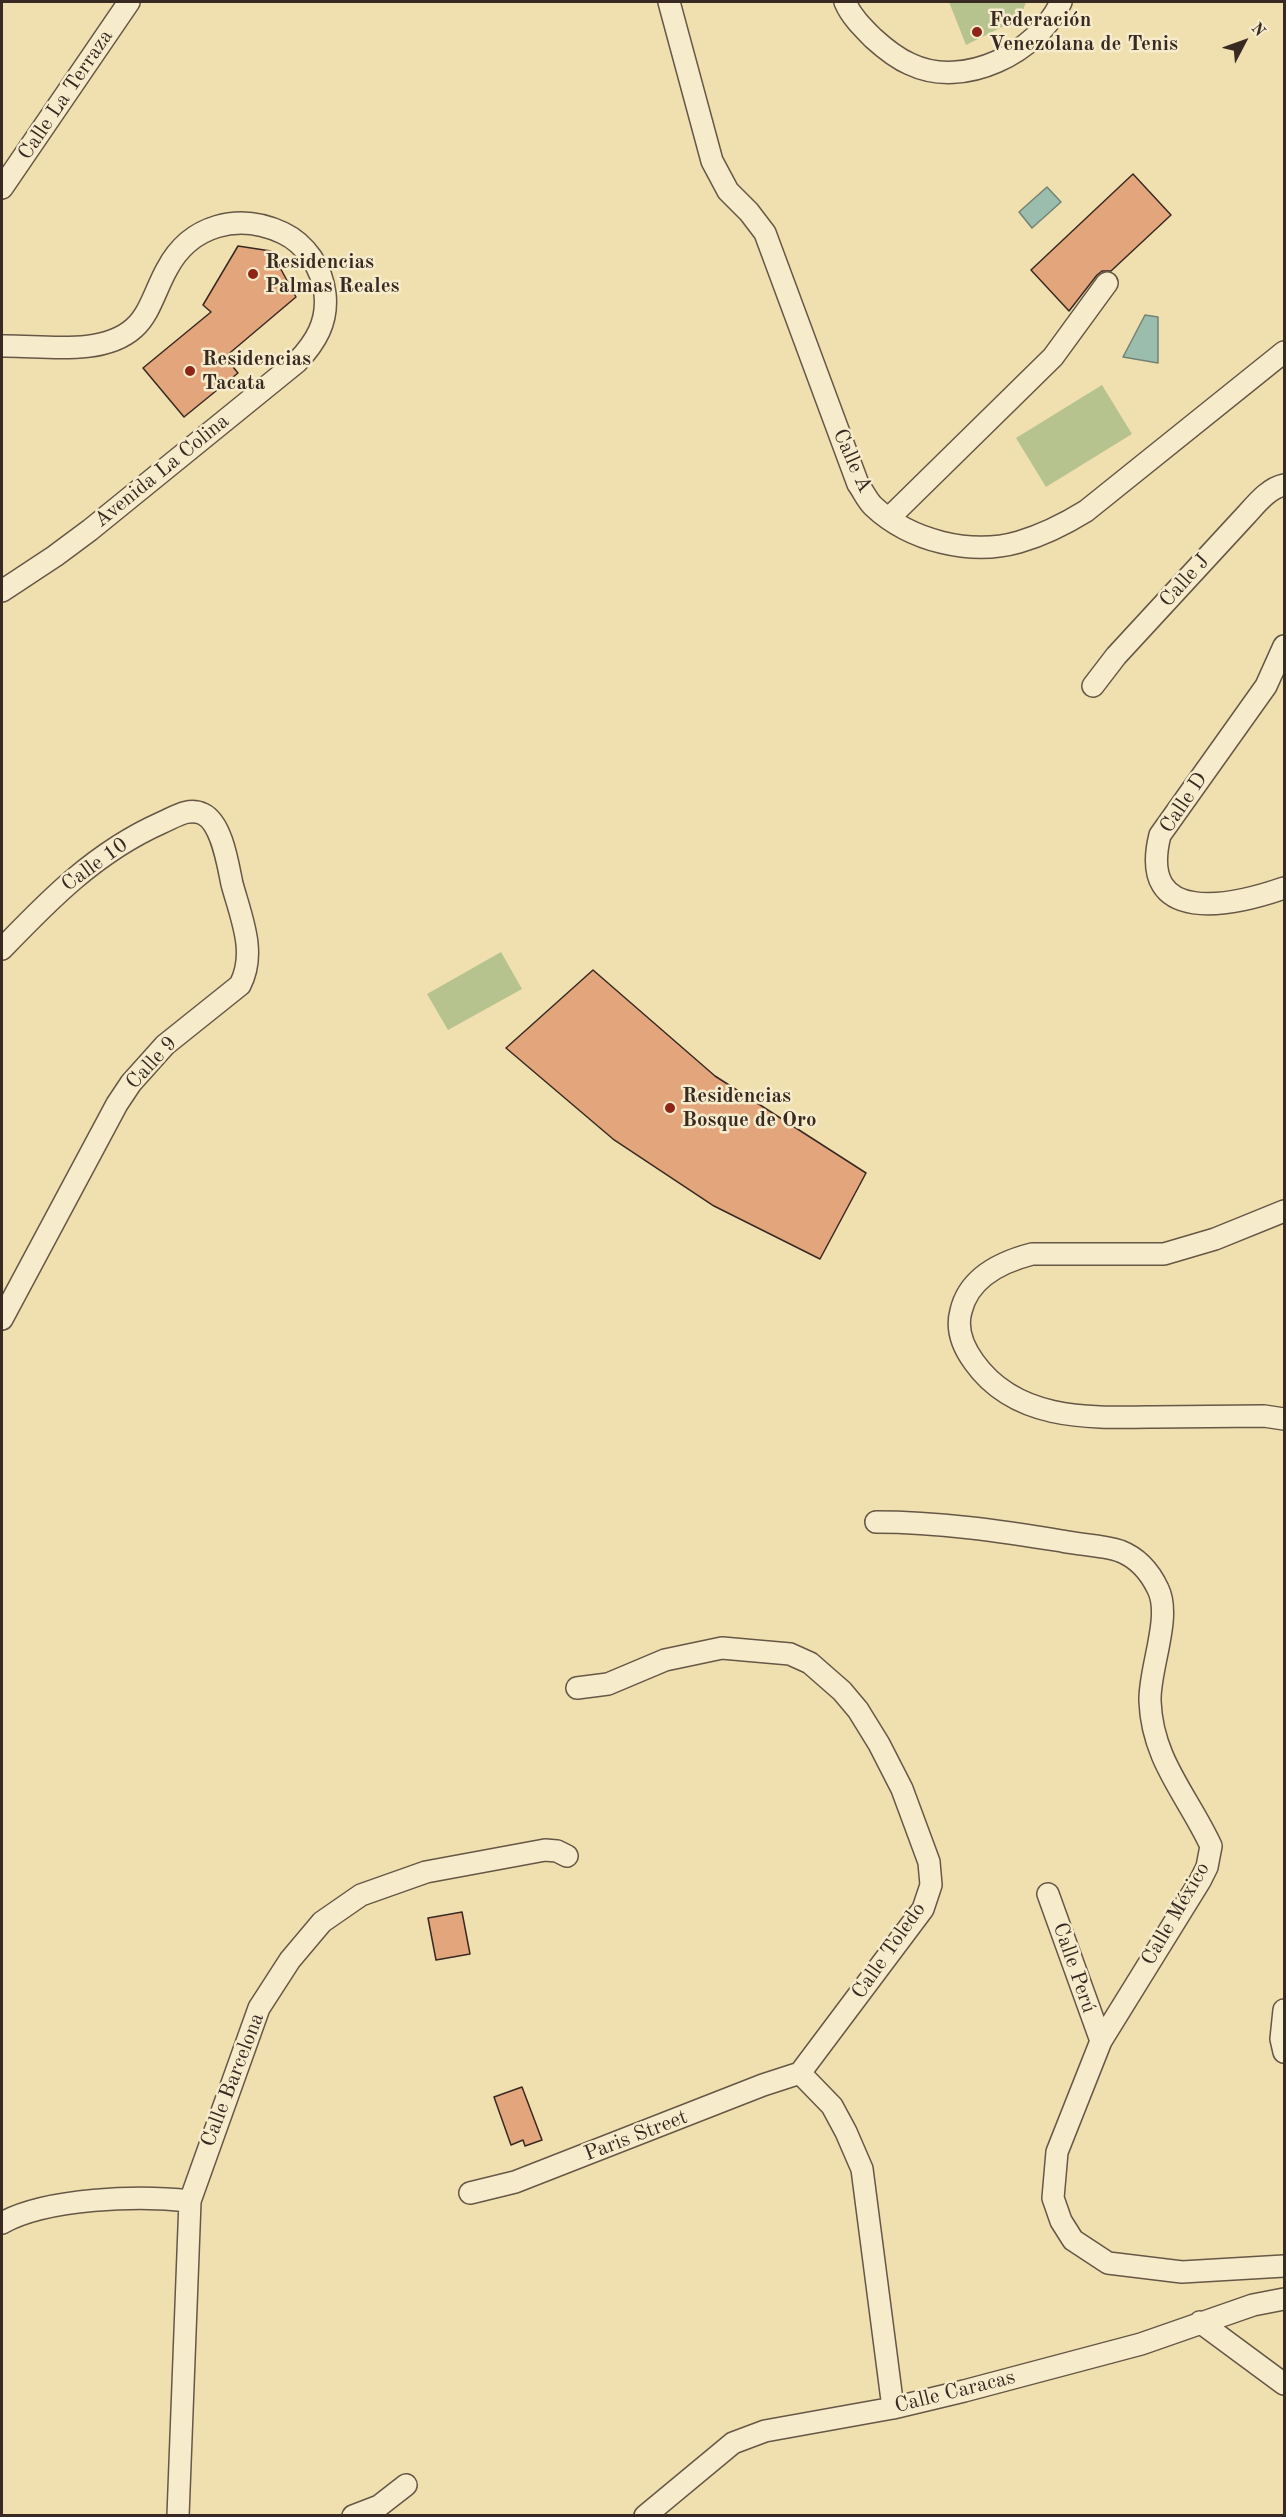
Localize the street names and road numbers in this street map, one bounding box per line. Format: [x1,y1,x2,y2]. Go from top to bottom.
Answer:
street label: Calle La Terraza [13,25,119,165]
street label: Avenida La Colina [89,409,235,533]
street label: Calle A [827,425,877,497]
street label: Calle J [1155,549,1215,613]
street label: Calle D [1155,768,1213,838]
street label: Calle 10 [57,833,133,897]
street label: Calle 9 [121,1031,183,1095]
street label: Calle México [1136,1858,1216,1970]
street label: Calle Toledo [847,1898,931,2004]
street label: Calle Perú [1047,1919,1101,2017]
street label: Calle Barcelona [196,2009,270,2151]
street label: Paris Street [581,2105,691,2167]
street label: Calle Caracas [892,2365,1018,2419]

